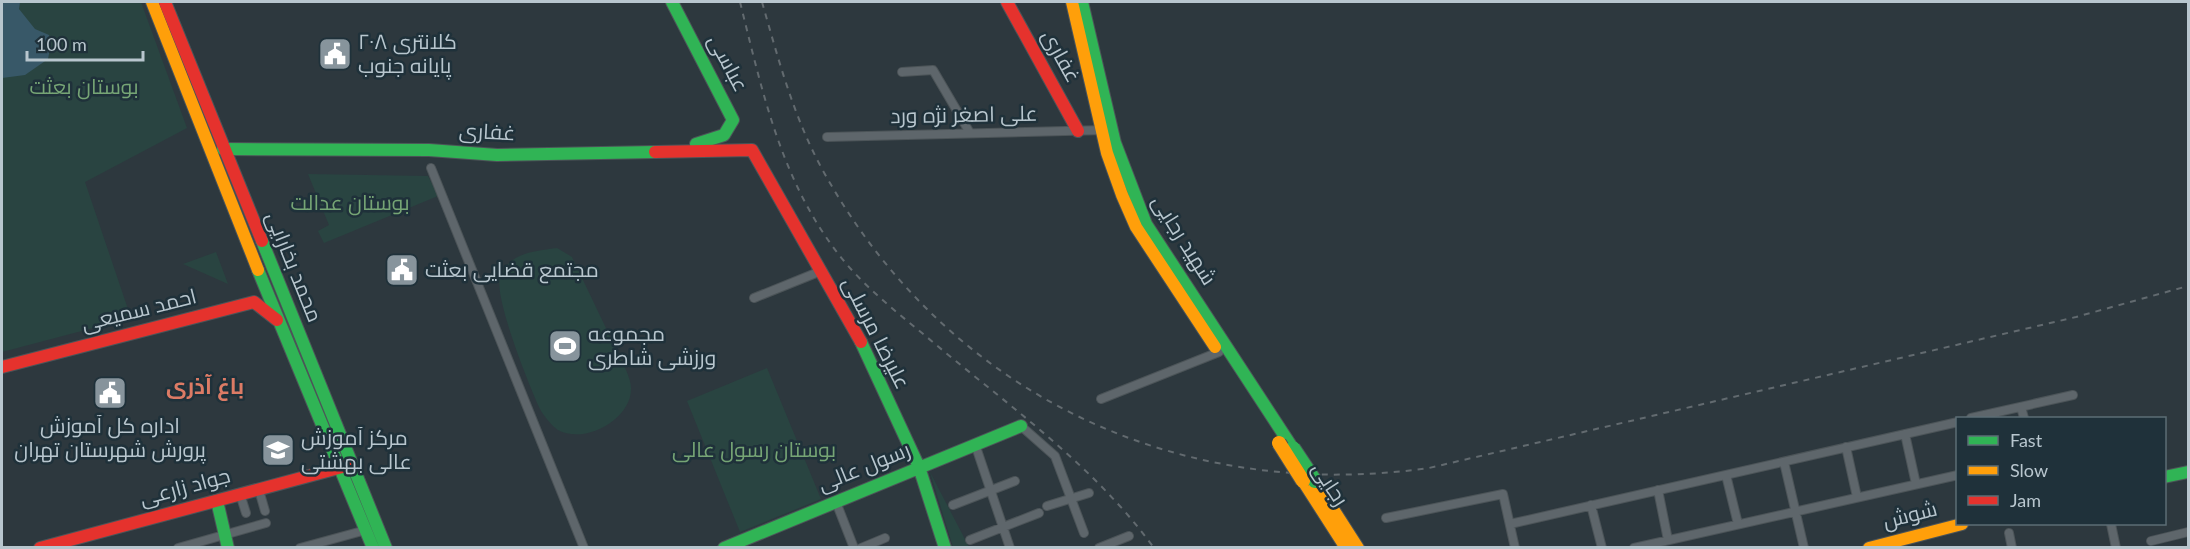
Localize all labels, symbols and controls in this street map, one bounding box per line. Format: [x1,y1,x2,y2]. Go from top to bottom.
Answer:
scale bar [27,24,142,62]
street label: غفاری [1036,25,1087,87]
place label: کلانتری ۲۰۸ پایانه جنوب [358,28,457,80]
street label: عباسی [702,30,755,96]
text: 100 m [36,33,87,55]
public building icon: کلانتری ۲۰۸ پایانه جنوب [317,36,353,72]
park label: بوستان بعثت [29,73,139,100]
street label: علی اصغر نژه ورد [890,100,1038,129]
street label: غفاری [458,117,516,146]
park label: بوستان عدالت [290,189,410,216]
street label: شهید رجایی [1146,190,1223,290]
street label: محمد بخارایی [260,208,329,326]
public building icon: مجتمع قضایی بعثت [384,252,420,288]
place label: مجتمع قضایی بعثت [425,256,599,284]
street label: علیرضا مرسلی [837,272,916,393]
street label: احمد سمیعی [78,282,199,337]
place label: مجموعه ورزشی شاطری [588,320,716,371]
sports icon: مجموعه ورزشی شاطری [547,328,583,364]
district label: باغ آذری [166,372,244,401]
public building icon: اداره کل آموزش پرورش شهرستان تهران [92,375,128,411]
place label: اداره کل آموزش پرورش شهرستان تهران [14,412,206,464]
legend [1956,417,2166,525]
place label: مرکز آموزش عالی بهشتی [301,424,412,475]
text: Fast [2010,429,2043,451]
school or university icon: مرکز آموزش عالی بهشتی [260,432,296,468]
park label: بوستان رسول عالی [672,436,836,463]
street label: رسول عالی [814,436,914,497]
street label: رجایی [1306,456,1355,511]
text: Slow [2010,459,2048,481]
street label: جواد زارعی [137,461,233,512]
text: Jam [2010,489,2041,511]
street label: شوش [1880,495,1940,534]

